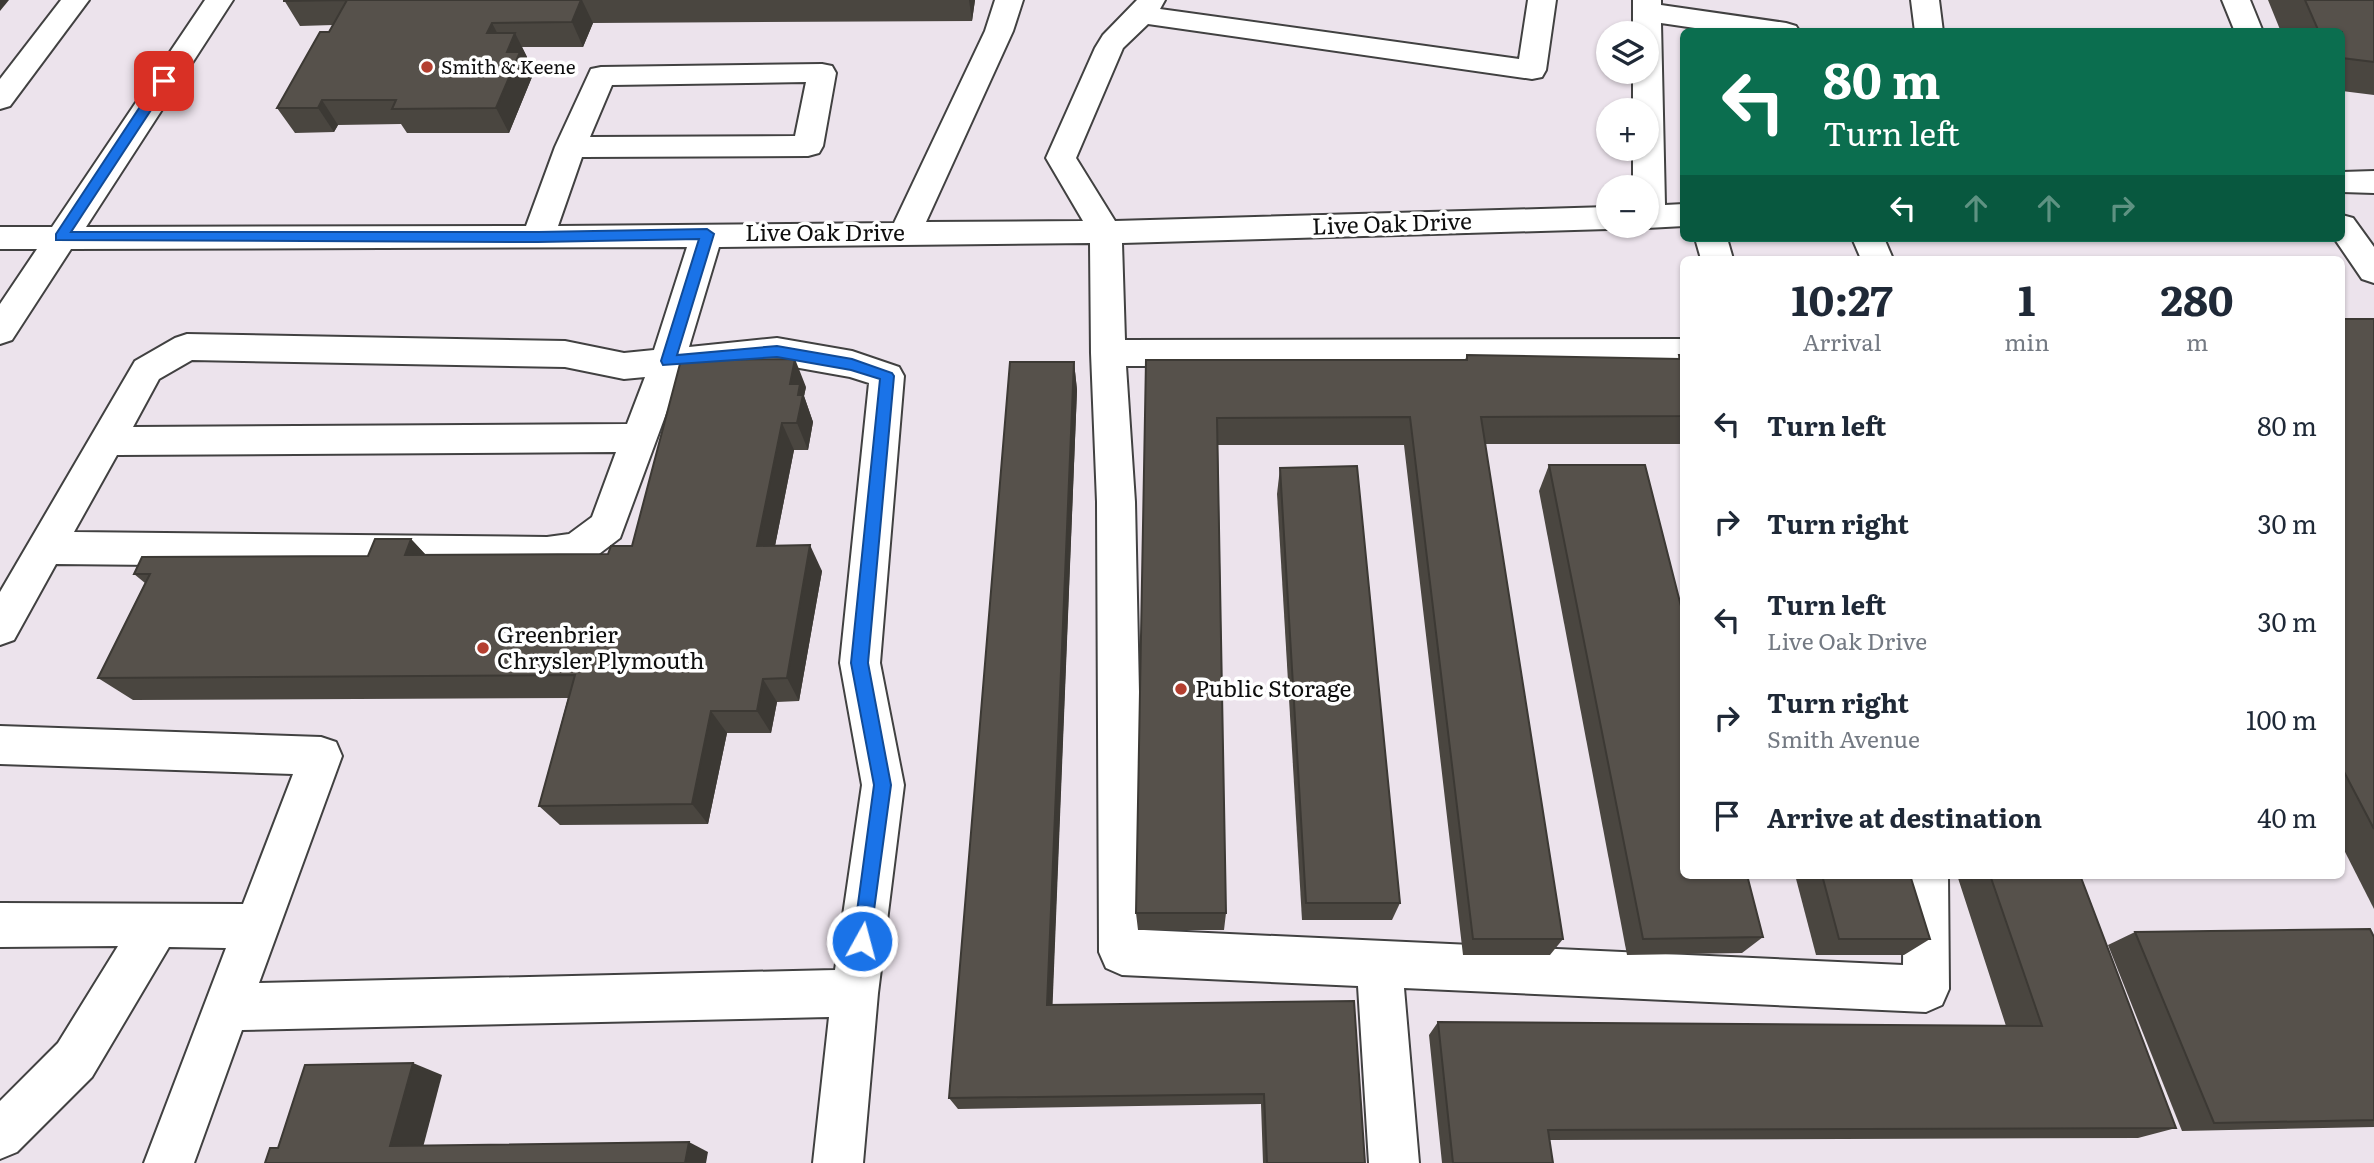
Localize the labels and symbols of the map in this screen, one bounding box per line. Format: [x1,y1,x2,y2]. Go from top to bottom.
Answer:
pin [134,51,194,111]
place label: Smith & Keene [441,52,576,80]
marker: Smith & Keene [419,59,435,75]
street label: Live Oak Drive [1311,202,1473,242]
street label: Live Oak Drive [745,214,905,248]
place label: Greenbrier Chrysler Plymouth [497,616,704,676]
marker: Greenbrier Chrysler Plymouth [475,640,491,656]
place label: Public Storage [1195,670,1352,704]
marker: Public Storage [1173,681,1189,697]
position arrow [825,904,899,978]

